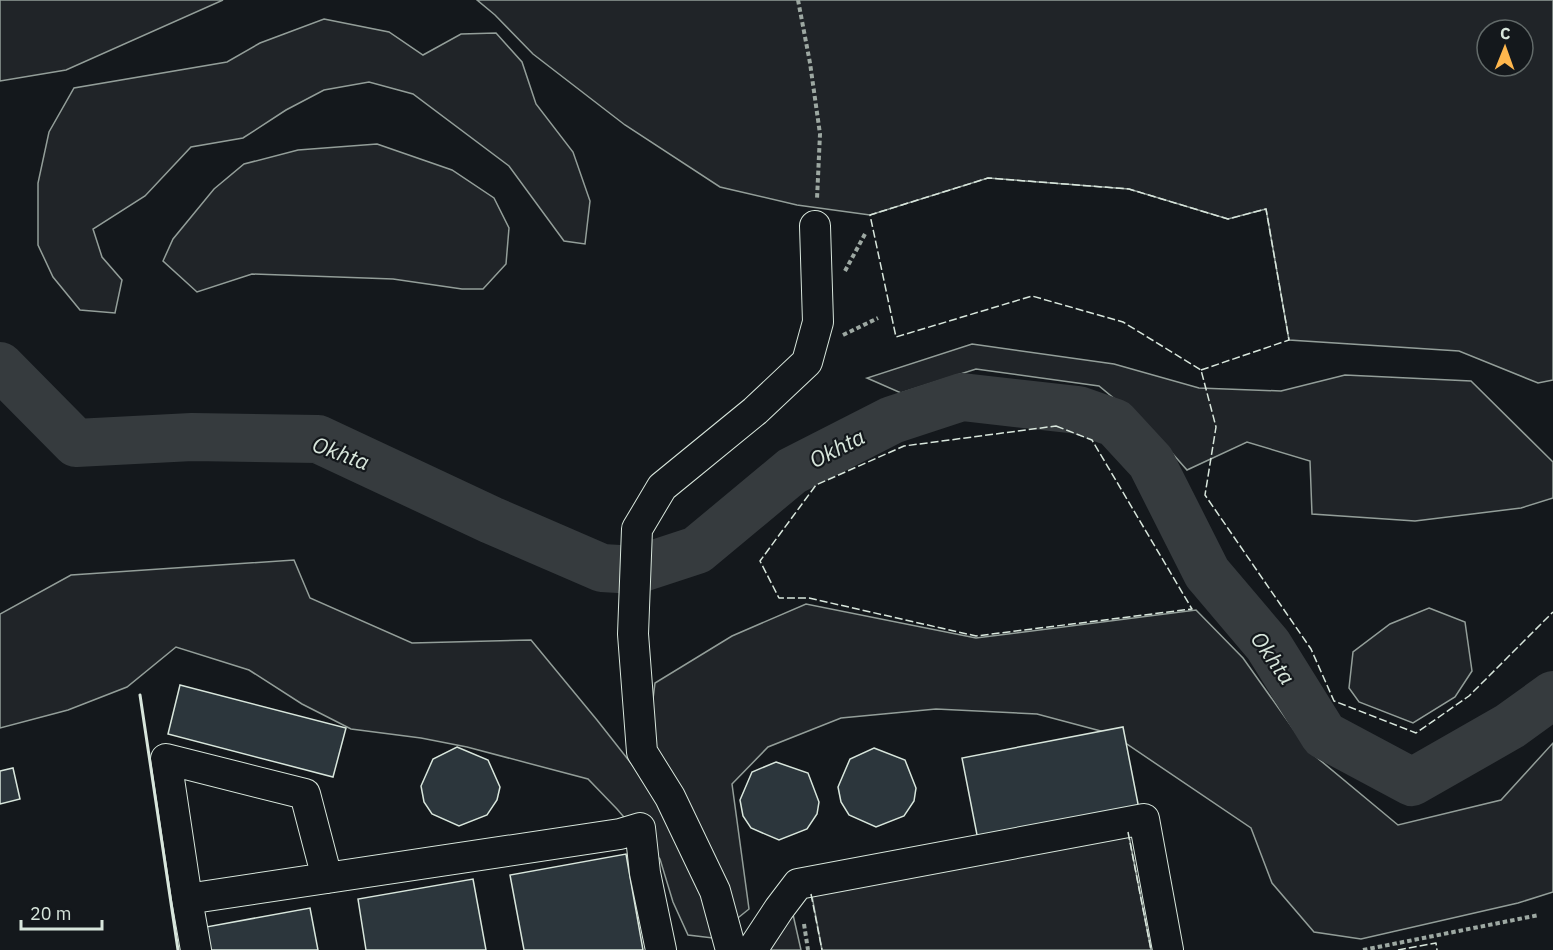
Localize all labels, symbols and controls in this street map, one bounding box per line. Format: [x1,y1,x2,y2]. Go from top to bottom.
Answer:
north arrow [1475,18,1535,78]
text: С [1500,23,1511,43]
water label: Okhta [804,421,869,474]
water label: Okhta [309,429,374,476]
water label: Okhta [1245,625,1302,690]
scale bar [21,893,102,931]
text: 20 m [30,902,72,925]

